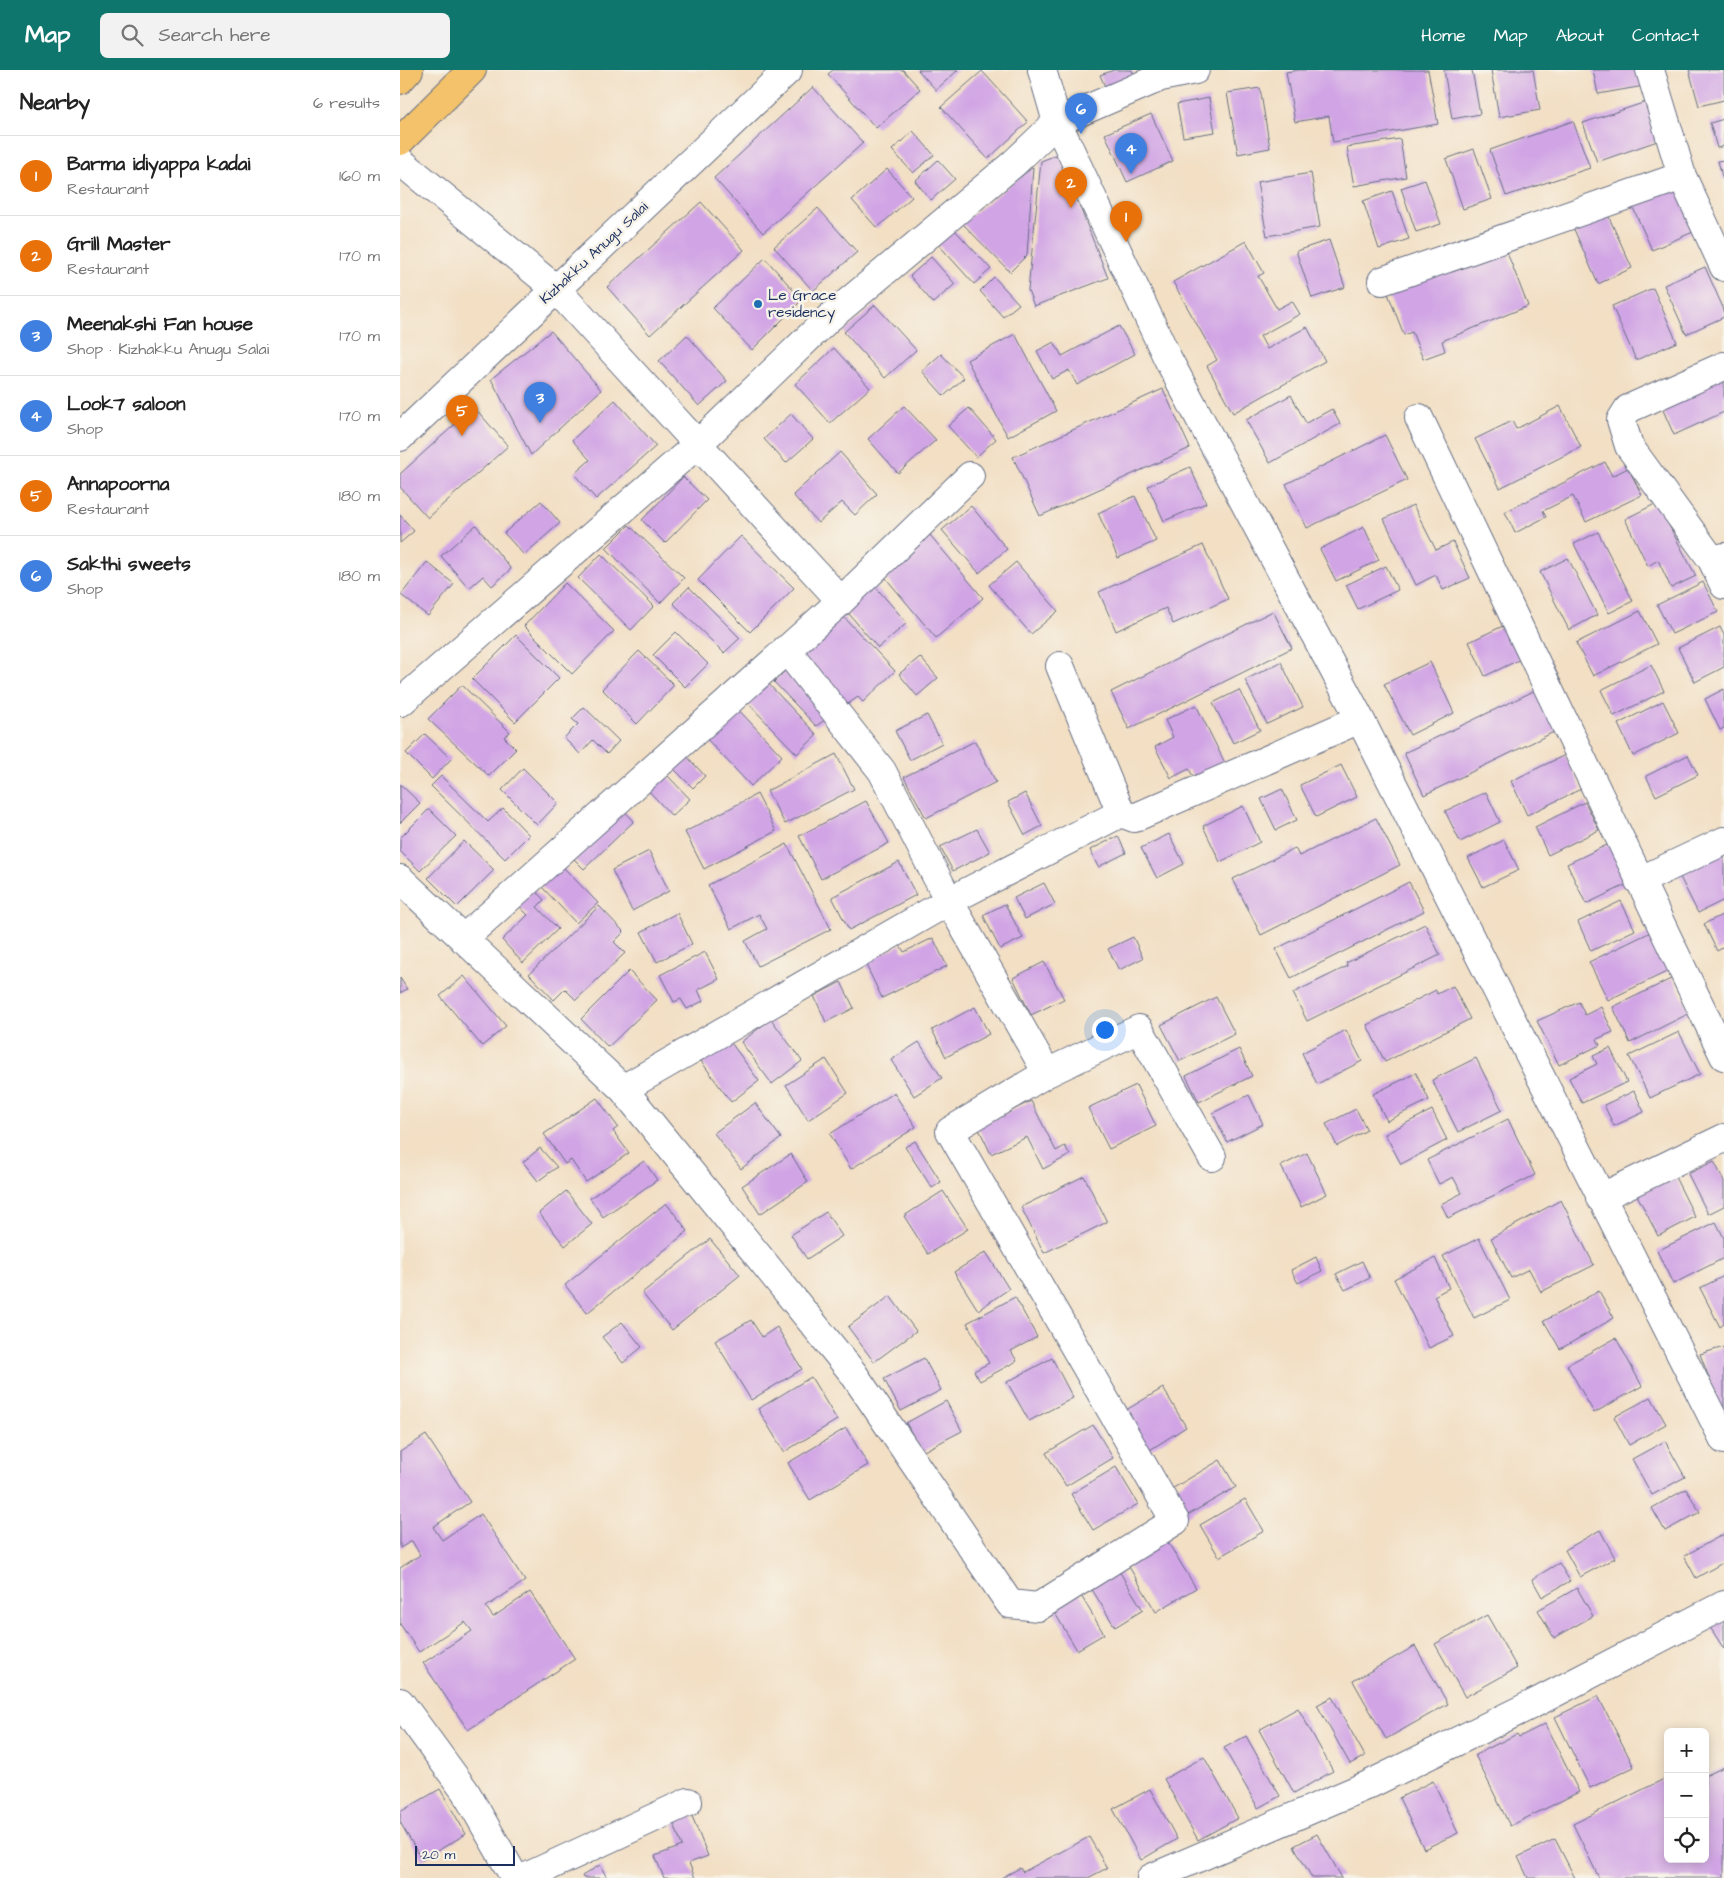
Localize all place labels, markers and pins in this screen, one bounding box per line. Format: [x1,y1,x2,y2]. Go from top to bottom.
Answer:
pin: 6 [1065,93,1097,134]
pin: 4 [1115,133,1147,174]
pin: 2 [1055,167,1087,208]
pin: 1 [1110,201,1142,242]
place label: Le Grace residency [768,285,836,324]
marker: Le Grace residency [752,298,764,310]
pin: 3 [524,382,556,423]
pin: 5 [446,395,478,436]

